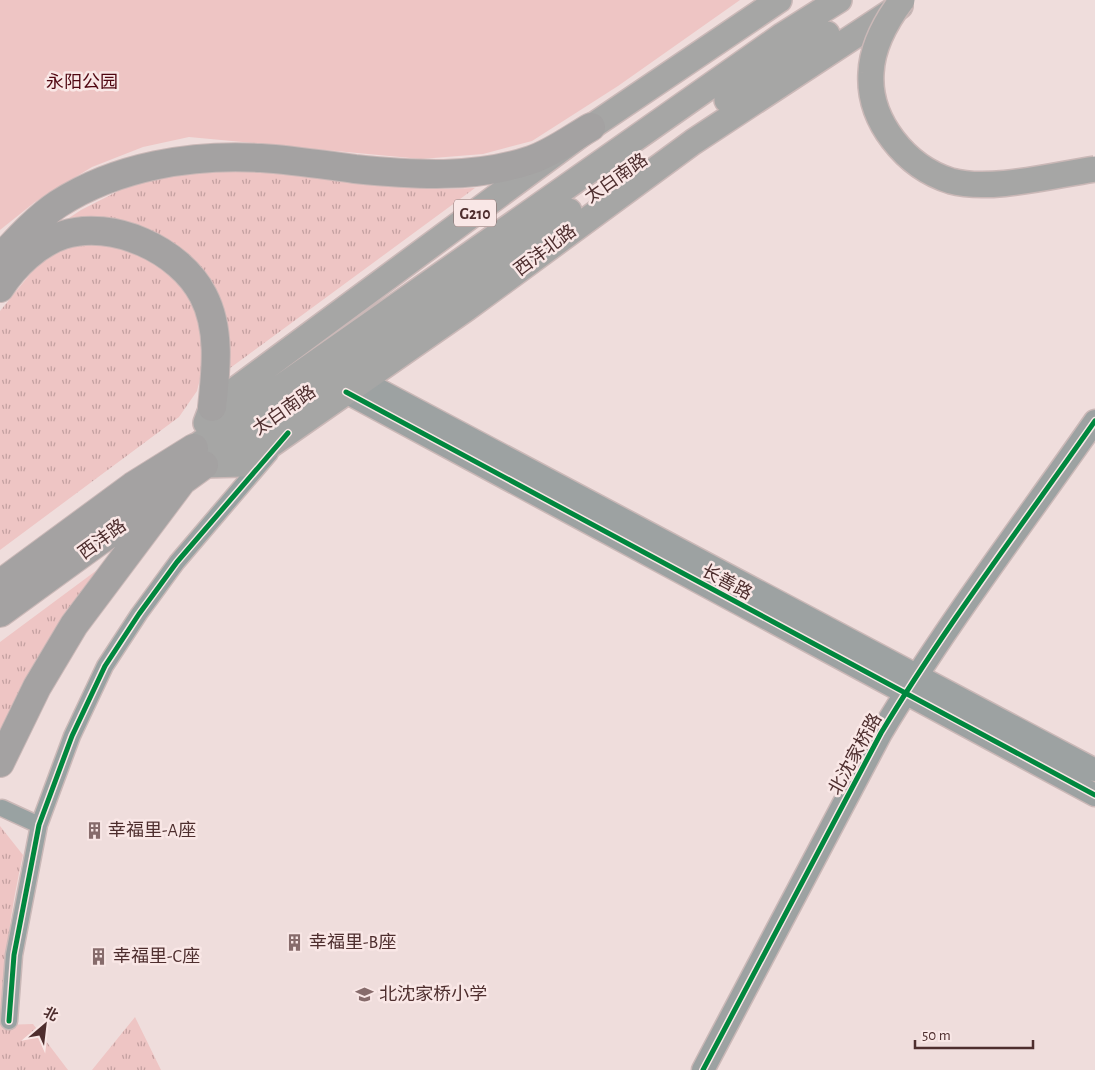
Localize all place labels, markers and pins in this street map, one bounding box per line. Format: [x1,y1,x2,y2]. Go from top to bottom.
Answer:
building icon: 幸福里-A座 [84,820,104,840]
place label: 幸福里-A座 [108,820,196,840]
building icon: 幸福里-B座 [285,932,305,952]
place label: 幸福里-B座 [309,932,396,952]
building icon: 幸福里-C座 [89,946,109,966]
place label: 幸福里-C座 [113,946,200,966]
school or university icon: 北沈家桥小学 [355,984,375,1004]
place label: 北沈家桥小学 [379,984,487,1004]

